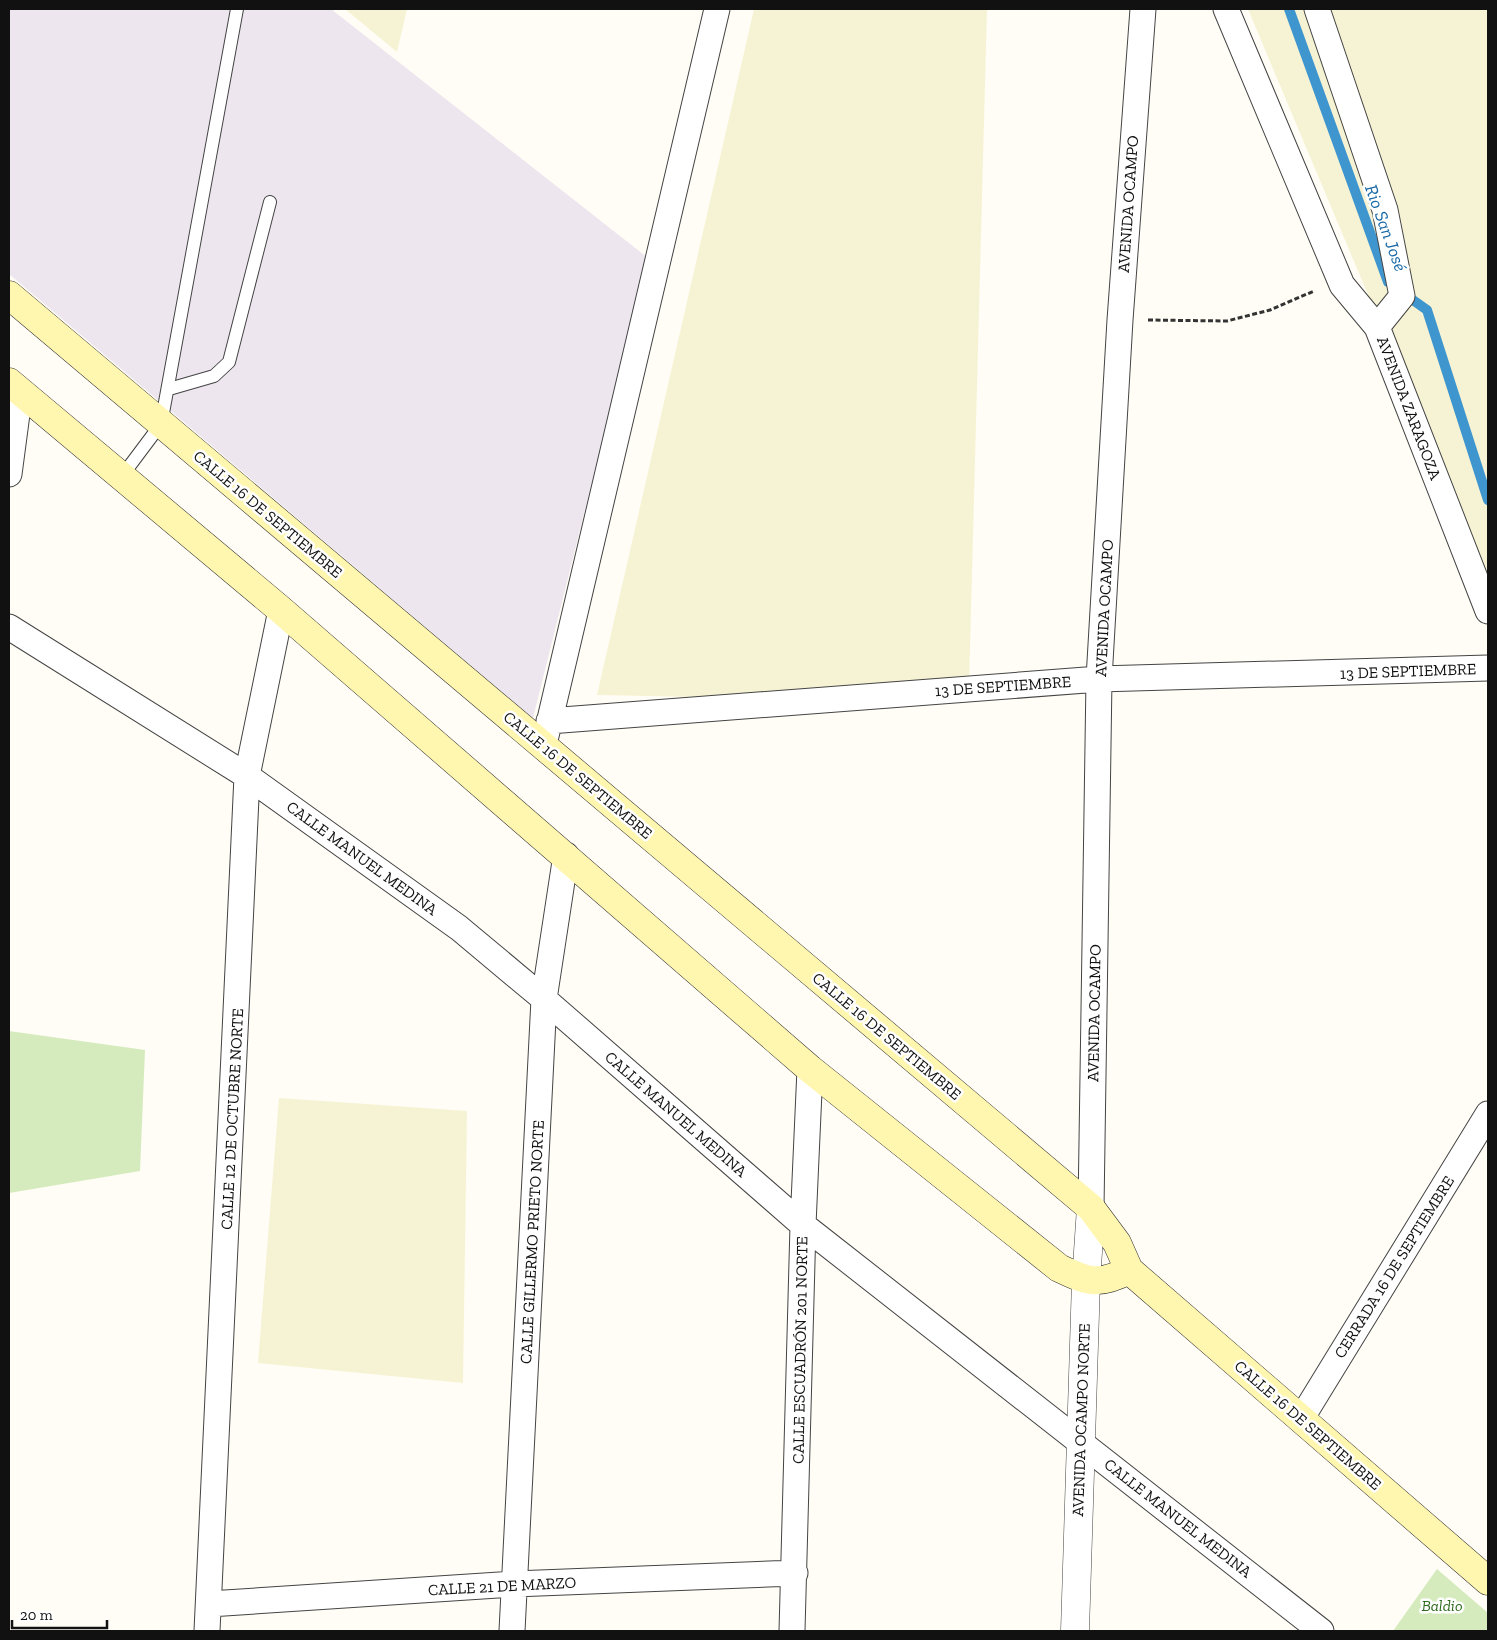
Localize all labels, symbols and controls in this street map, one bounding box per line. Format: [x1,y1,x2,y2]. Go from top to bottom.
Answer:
street label: AVENIDA OCAMPO [1114,134,1142,273]
water label: Rio San José [1360,182,1412,275]
street label: AVENIDA ZARAGOZA [1373,334,1445,483]
street label: CALLE 16 DE SEPTIEMBRE [190,446,346,582]
street label: AVENIDA OCAMPO [1091,538,1117,677]
street label: 13 DE SEPTIEMBRE [1340,659,1476,683]
street label: 13 DE SEPTIEMBRE [934,672,1072,700]
street label: CALLE 16 DE SEPTIEMBRE [500,707,656,843]
street label: CALLE MANUEL MEDINA [283,797,442,920]
street label: AVENIDA OCAMPO [1083,944,1105,1082]
street label: CALLE 16 DE SEPTIEMBRE [809,968,965,1104]
street label: CALLE 12 DE OCTUBRE NORTE [217,1008,247,1230]
street label: CALLE MANUEL MEDINA [601,1047,751,1181]
street label: CALLE GILLERMO PRIETO NORTE [516,1120,548,1364]
street label: CERRADA 16 DE SEPTIEMBRE [1330,1172,1458,1362]
street label: CALLE ESCUADRÓN 201 NORTE [789,1236,811,1464]
street label: AVENIDA OCAMPO NORTE [1068,1323,1094,1517]
street label: CALLE 16 DE SEPTIEMBRE [1231,1356,1385,1494]
street label: CALLE MANUEL MEDINA [1100,1455,1256,1582]
street label: CALLE 21 DE MARZO [427,1573,577,1599]
park label: Baldio [1421,1596,1463,1615]
scale bar [12,1598,108,1630]
text: 20 m [20,1606,53,1624]

